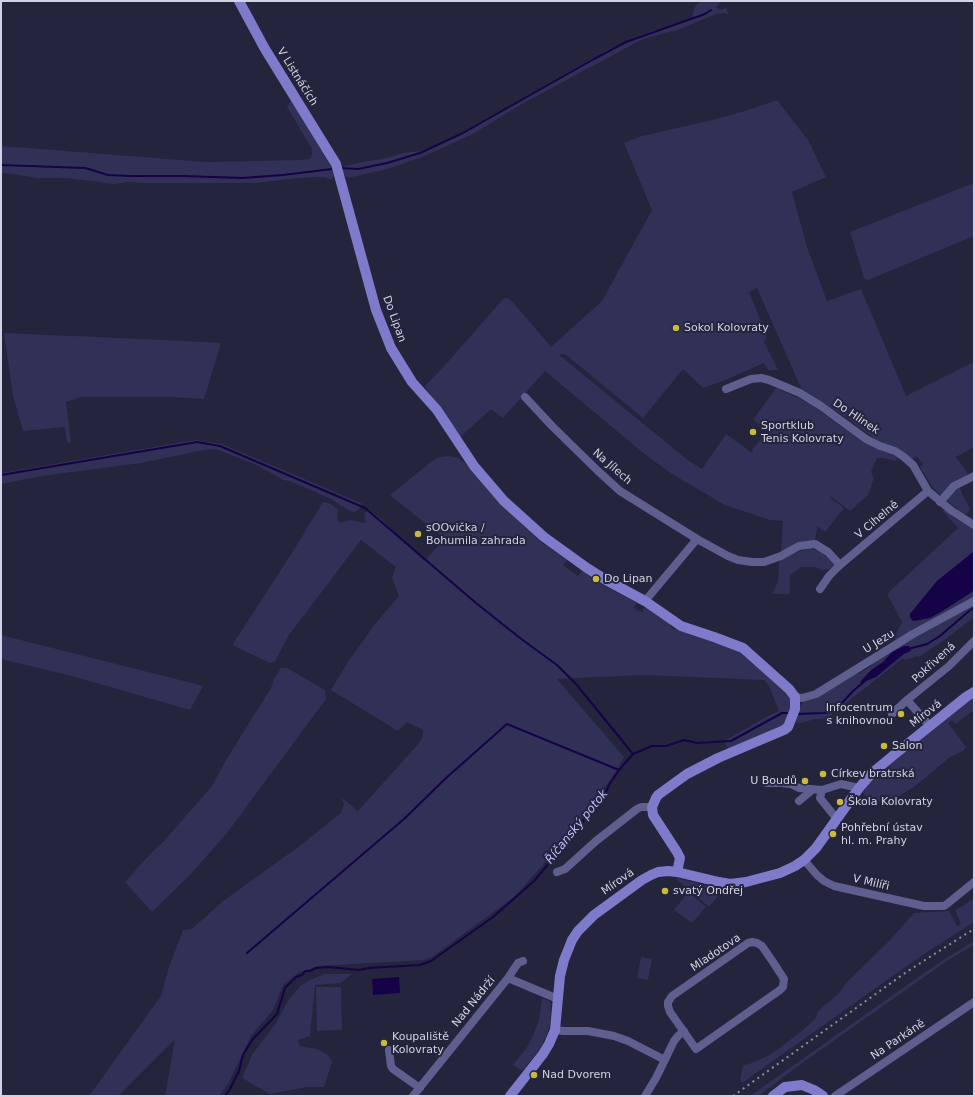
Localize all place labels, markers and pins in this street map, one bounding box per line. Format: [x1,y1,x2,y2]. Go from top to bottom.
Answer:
place label: Sokol Kolovraty [684,321,769,335]
marker: Sokol Kolovraty [671,323,681,333]
place label: Sportklub Tenis Kolovraty [761,419,844,445]
marker: Sportklub Tenis Kolovraty [748,427,758,437]
place label: sOOvička / Bohumila zahrada [426,521,526,547]
marker: sOOvička / Bohumila zahrada [413,529,423,539]
place label: Do Lipan [604,572,653,586]
marker: Do Lipan [591,574,601,584]
place label: Infocentrum s knihovnou [826,701,893,727]
marker: Infocentrum s knihovnou [896,709,906,719]
place label: Salon [892,739,922,753]
marker: Salon [879,741,889,751]
place label: Církev bratrská [831,767,915,781]
marker: Církev bratrská [818,769,828,779]
place label: U Boudů [750,774,797,788]
marker: U Boudů [800,776,810,786]
place label: Škola Kolovraty [848,795,933,809]
marker: Škola Kolovraty [835,797,845,807]
place label: Pohřební ústav hl. m. Prahy [841,821,923,847]
marker: Pohřební ústav hl. m. Prahy [828,829,838,839]
place label: svatý Ondřej [673,884,743,898]
marker: svatý Ondřej [660,886,670,896]
place label: Koupaliště Kolovraty [392,1030,449,1056]
marker: Koupaliště Kolovraty [379,1038,389,1048]
place label: Nad Dvorem [542,1068,611,1082]
marker: Nad Dvorem [529,1070,539,1080]

